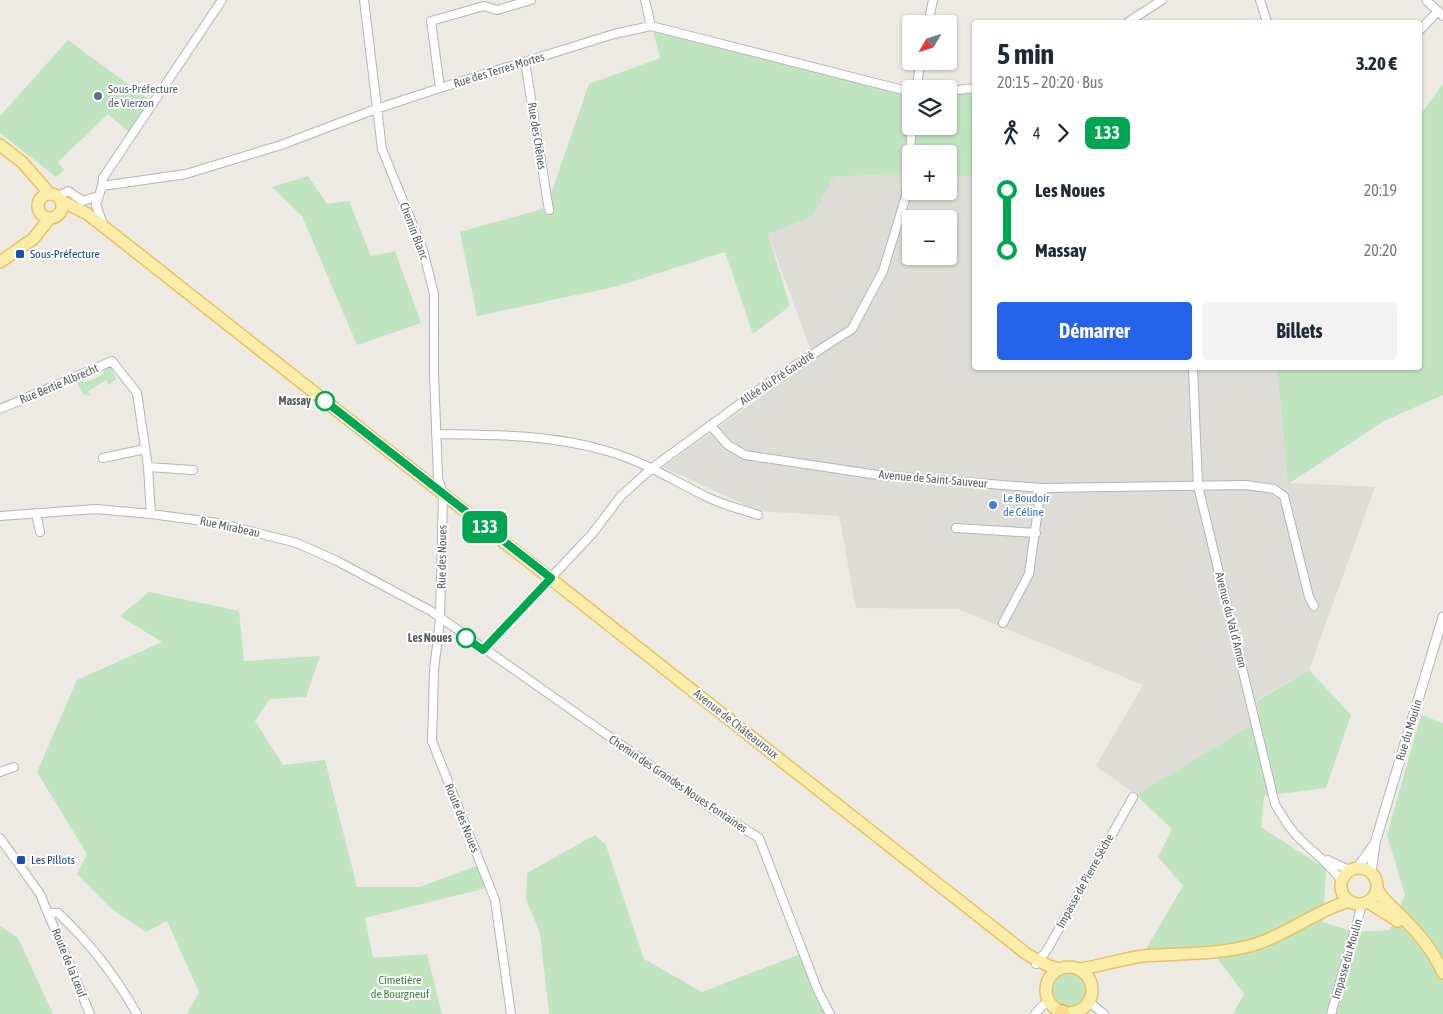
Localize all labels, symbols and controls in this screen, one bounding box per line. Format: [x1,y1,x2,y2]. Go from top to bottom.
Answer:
north arrow [902,15,958,70]
map controls [902,15,957,265]
text: 5 min [997,38,1054,70]
street label: Rue des Terres Mortes [452,50,546,90]
text: 3.20 € [1356,52,1397,74]
text: 20:15 – 20:20 · Bus [997,73,1103,91]
button: layers [902,80,957,135]
place label: Sous-Préfecture de Vierzon [108,82,178,110]
marker: Sous-Préfecture de Vierzon [92,90,104,102]
street label: Rue des Chênes [525,101,549,171]
icon: walk [997,119,1025,147]
icon: forward [1049,119,1077,147]
text: 133 [1095,122,1120,143]
text: 4 [1033,124,1041,142]
button: + [902,145,957,200]
text: Les Noues [1035,179,1105,201]
text: 20:19 [1364,181,1397,199]
street label: Chemin Blanc [397,200,432,262]
button: − [902,210,957,265]
text: Massay [1035,239,1087,261]
text: 20:20 [1364,241,1397,259]
place label: Sous-Préfecture [30,247,100,261]
marker: Sous-Préfecture [14,248,26,260]
button: Démarrer [997,302,1192,360]
button: Billets [1202,302,1397,360]
street label: Allée du Pré Gaudré [737,348,817,408]
street label: Rue Bertie Albrecht [18,361,101,407]
marker: Massay [315,391,335,411]
place label: Massay [278,394,311,408]
street label: Avenue de Saint-Sauveur [878,467,989,491]
place label: Le Boudoir de Céline [1003,491,1050,519]
marker: Le Boudoir de Céline [987,499,999,511]
line badge: 133 [456,511,514,543]
street label: Rue Mirabeau [199,514,262,540]
text: 133 [472,516,498,537]
street label: Rue des Noues [434,525,450,589]
street label: Avenue du Val d’Arnon [1212,571,1250,669]
marker: Les Noues [456,628,476,648]
place label: Les Noues [408,631,453,645]
street label: Avenue de Châteauroux [691,686,782,762]
street label: Rue du Moulin [1393,698,1425,762]
street label: Chemin des Grandes Noues Fontaines [606,732,750,836]
street label: Route des Noues [442,781,482,855]
street label: Impasse de Pierre Sèche [1053,831,1117,931]
place label: Les Pillots [31,853,75,867]
marker: Les Pillots [15,854,27,866]
street label: Impasse du Moulin [1329,917,1365,1001]
street label: Route de la Lœuf [49,926,90,1000]
park label: Cimetière de Bourgneuf [371,973,430,1001]

